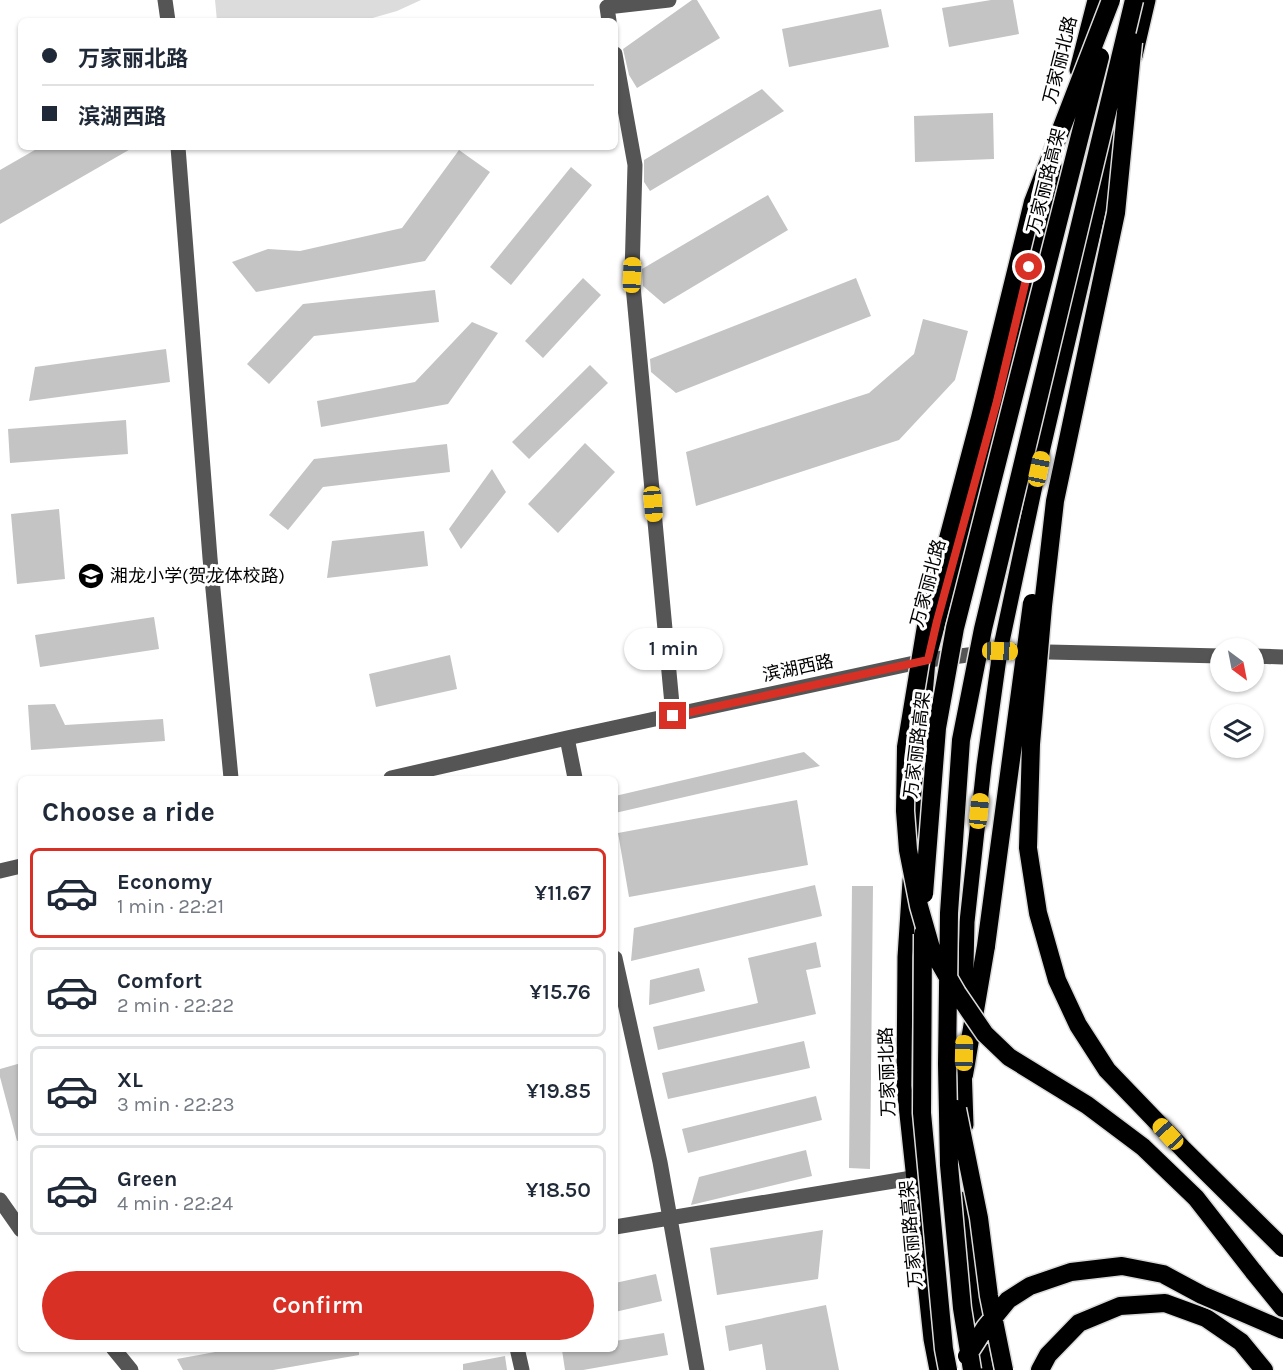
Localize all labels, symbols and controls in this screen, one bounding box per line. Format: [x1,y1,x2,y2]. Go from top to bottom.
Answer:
street label: 万家丽北路 [1038,14,1082,106]
text: 万家丽北路 [78,46,188,72]
text: 滨湖西路 [78,104,166,130]
street label: 万家丽路高架 [1022,126,1070,236]
route start [1015,253,1042,280]
car [622,257,642,293]
car [1026,450,1052,488]
car [642,485,664,523]
street label: 万家丽北路 [906,537,950,629]
school or university icon: 湘龙小学(贺龙体校路) [76,561,106,591]
place label: 湘龙小学(贺龙体校路) [110,565,285,587]
callout: 1 min [624,629,722,671]
text: 1 min [649,637,698,660]
north arrow [1210,638,1264,692]
map controls [1210,638,1264,758]
car [982,641,1018,661]
street label: 滨湖西路 [760,650,836,686]
street label: 万家丽路高架 [900,690,934,800]
route end [659,702,686,729]
button: layers [1210,704,1264,758]
car [968,792,990,830]
text: Choose a ride [42,796,215,828]
icon: car [45,866,99,920]
text: Economy [117,869,212,895]
text: ¥11.67 [535,880,591,906]
text: 1 min · 22:21 [117,895,224,918]
icon: car [45,965,99,1019]
text: Comfort [117,968,202,994]
text: ¥15.76 [530,979,591,1005]
text: 2 min · 22:22 [117,994,234,1017]
street label: 万家丽北路 [874,1027,900,1117]
car [955,1035,973,1071]
icon: car [45,1064,99,1118]
text: XL [117,1067,143,1093]
text: ¥19.85 [526,1078,591,1104]
text: 3 min · 22:23 [117,1093,235,1116]
car [1149,1115,1187,1153]
icon: car [45,1163,99,1217]
text: Green [117,1166,178,1192]
text: ¥18.50 [526,1177,591,1203]
street label: 万家丽路高架 [895,1179,927,1289]
text: 4 min · 22:24 [117,1192,233,1215]
button: Confirm [42,1271,594,1340]

